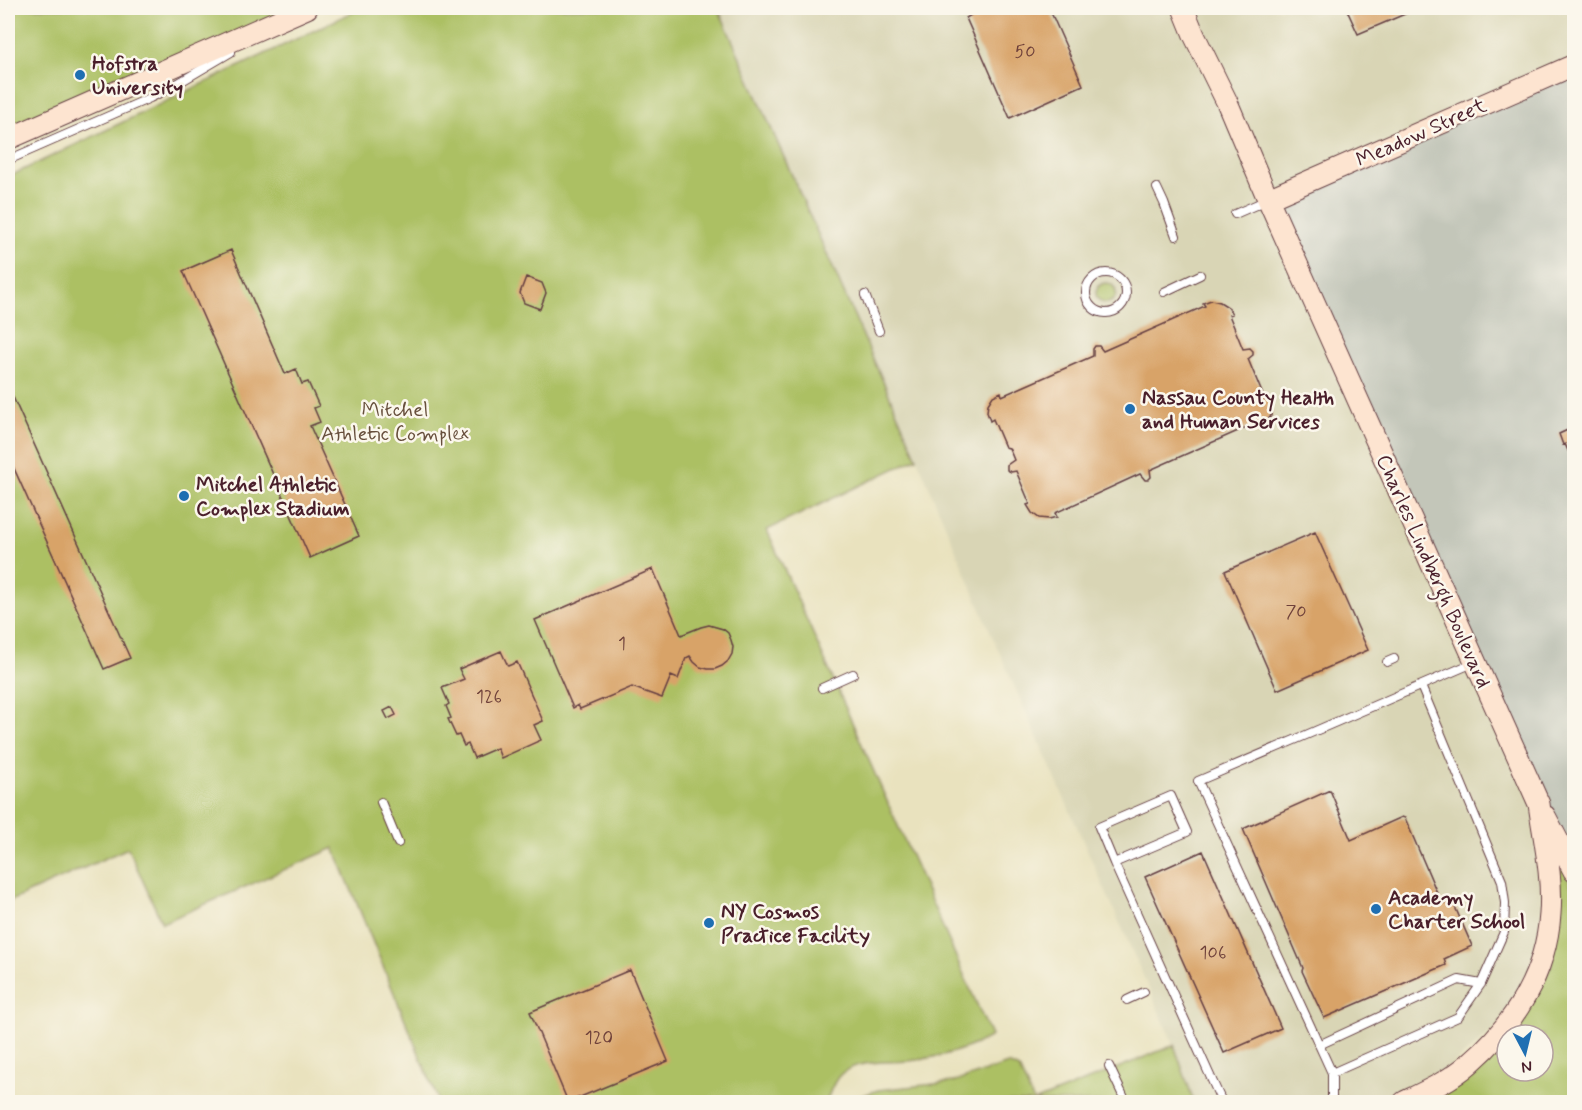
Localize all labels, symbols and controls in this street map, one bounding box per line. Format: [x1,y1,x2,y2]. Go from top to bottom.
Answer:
house number: 50 [1014,40,1036,64]
place label: Hofstra University [92,50,184,102]
marker: Hofstra University [73,68,87,82]
street label: Meadow Street [1352,91,1492,174]
place label: Nassau County Health and Human Services [1142,384,1335,436]
park label: Mitchel Athletic Complex [321,396,469,448]
marker: Nassau County Health and Human Services [1123,402,1137,416]
street label: Charles Lindbergh Boulevard [1367,450,1497,693]
place label: Mitchel Athletic Complex Stadium [196,471,350,523]
marker: Mitchel Athletic Complex Stadium [177,489,191,503]
house number: 70 [1285,600,1307,624]
house number: 1 [618,632,626,656]
house number: 126 [476,685,502,709]
place label: Academy Charter School [1388,884,1525,936]
place label: NY Cosmos Practice Facility [721,898,870,950]
marker: Academy Charter School [1369,902,1383,916]
marker: NY Cosmos Practice Facility [702,916,716,930]
house number: 106 [1200,941,1226,965]
north arrow [1495,1023,1555,1083]
house number: 120 [585,1026,613,1050]
text: N [1520,1055,1533,1077]

